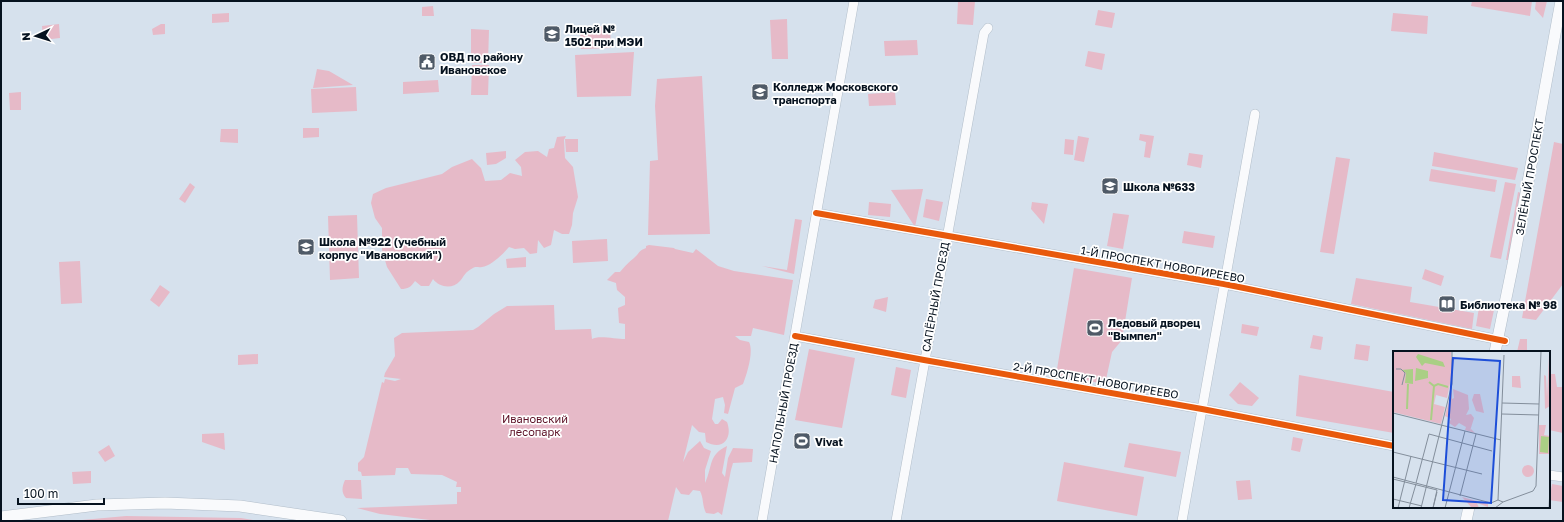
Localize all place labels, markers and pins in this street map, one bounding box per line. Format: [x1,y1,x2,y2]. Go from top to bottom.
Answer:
place label: Лицей № 1502 при МЭИ [565,22,643,48]
school or university icon: Лицей № 1502 при МЭИ [542,24,562,44]
place label: ОВД по району Ивановское [440,50,523,76]
public building icon: ОВД по району Ивановское [417,52,437,72]
place label: Колледж Московского транспорта [773,80,899,106]
school or university icon: Колледж Московского транспорта [750,82,770,102]
school or university icon: Школа №633 [1100,176,1120,196]
place label: Школа №633 [1123,180,1195,193]
place label: Школа №922 (учебный корпус "Ивановский") [319,235,446,261]
school or university icon: Школа №922 (учебный корпус "Ивановский") [296,237,316,257]
library icon: Библиотека № 98 [1437,294,1457,314]
place label: Библиотека № 98 [1460,298,1557,311]
place label: Ледовый дворец "Вымпел" [1108,316,1200,342]
sports icon: Ледовый дворец "Вымпел" [1085,318,1105,338]
sports icon: Vivat [792,431,812,451]
place label: Vivat [815,435,843,448]

